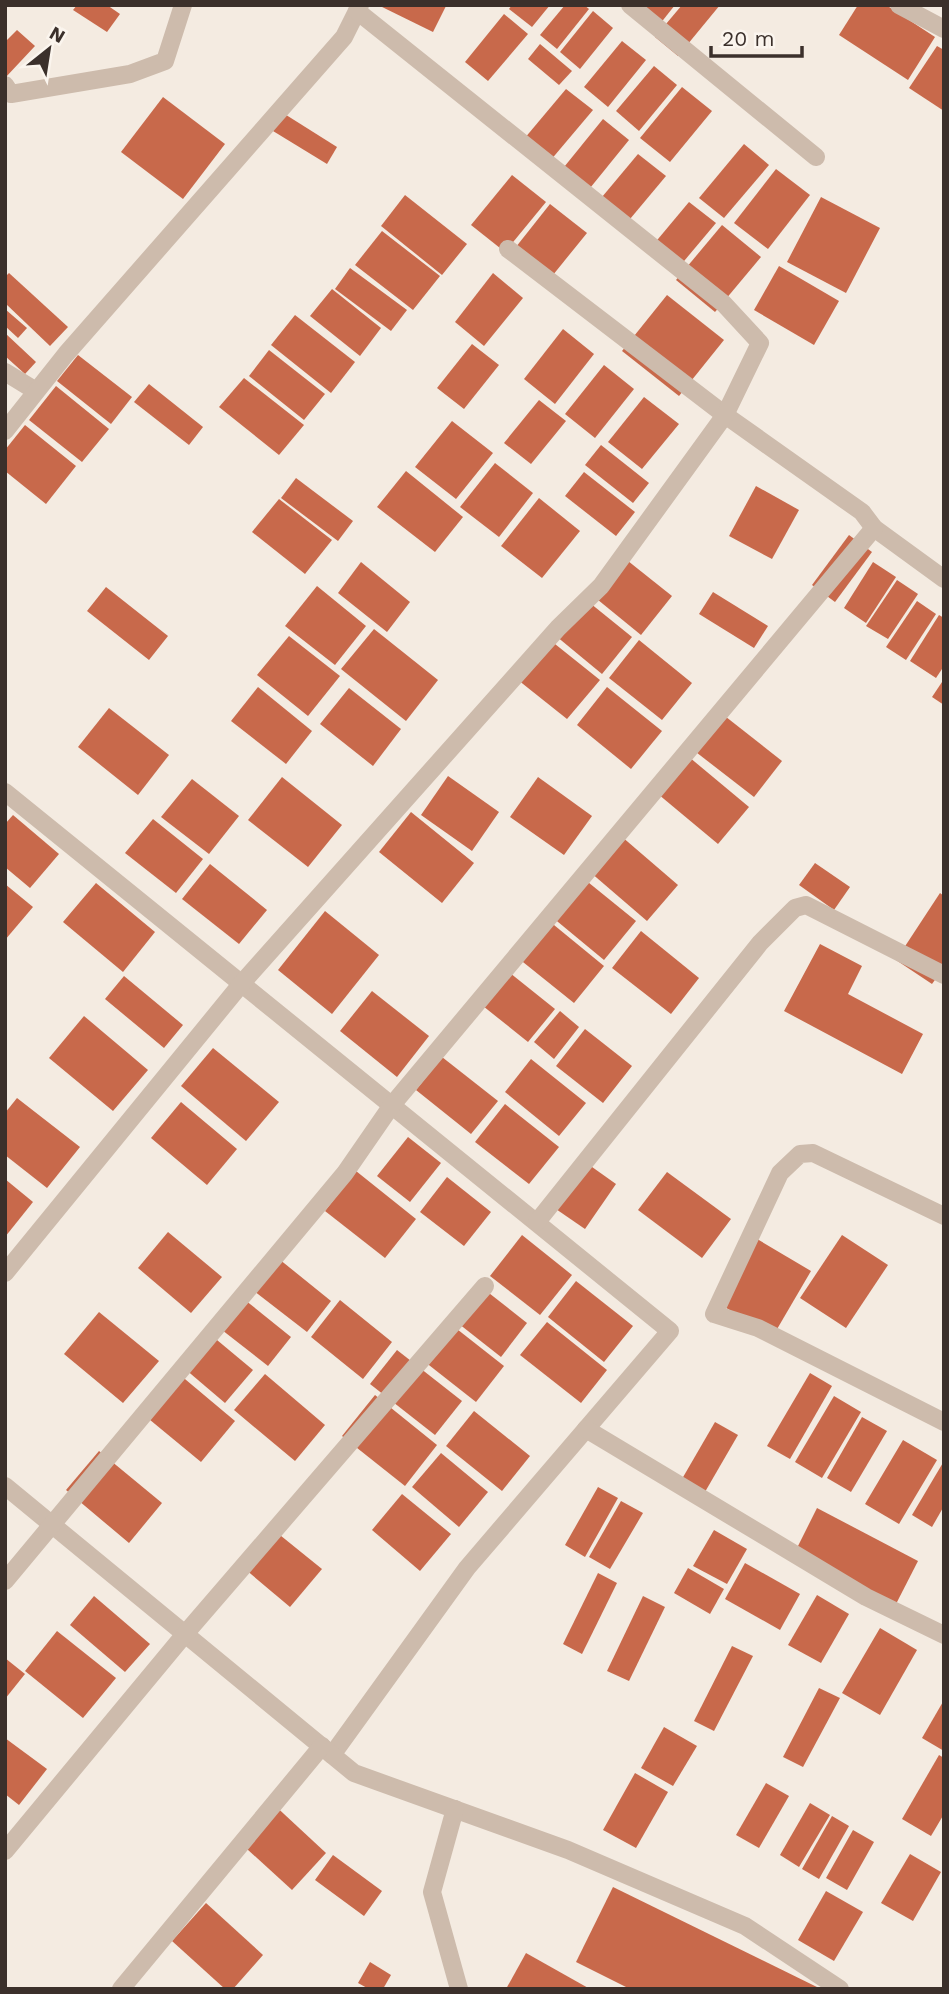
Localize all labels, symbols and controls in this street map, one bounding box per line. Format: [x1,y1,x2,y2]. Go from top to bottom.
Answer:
north arrow [14,14,84,84]
scale bar [711,14,802,58]
text: N [45,21,69,48]
text: 20 m [722,26,774,51]

